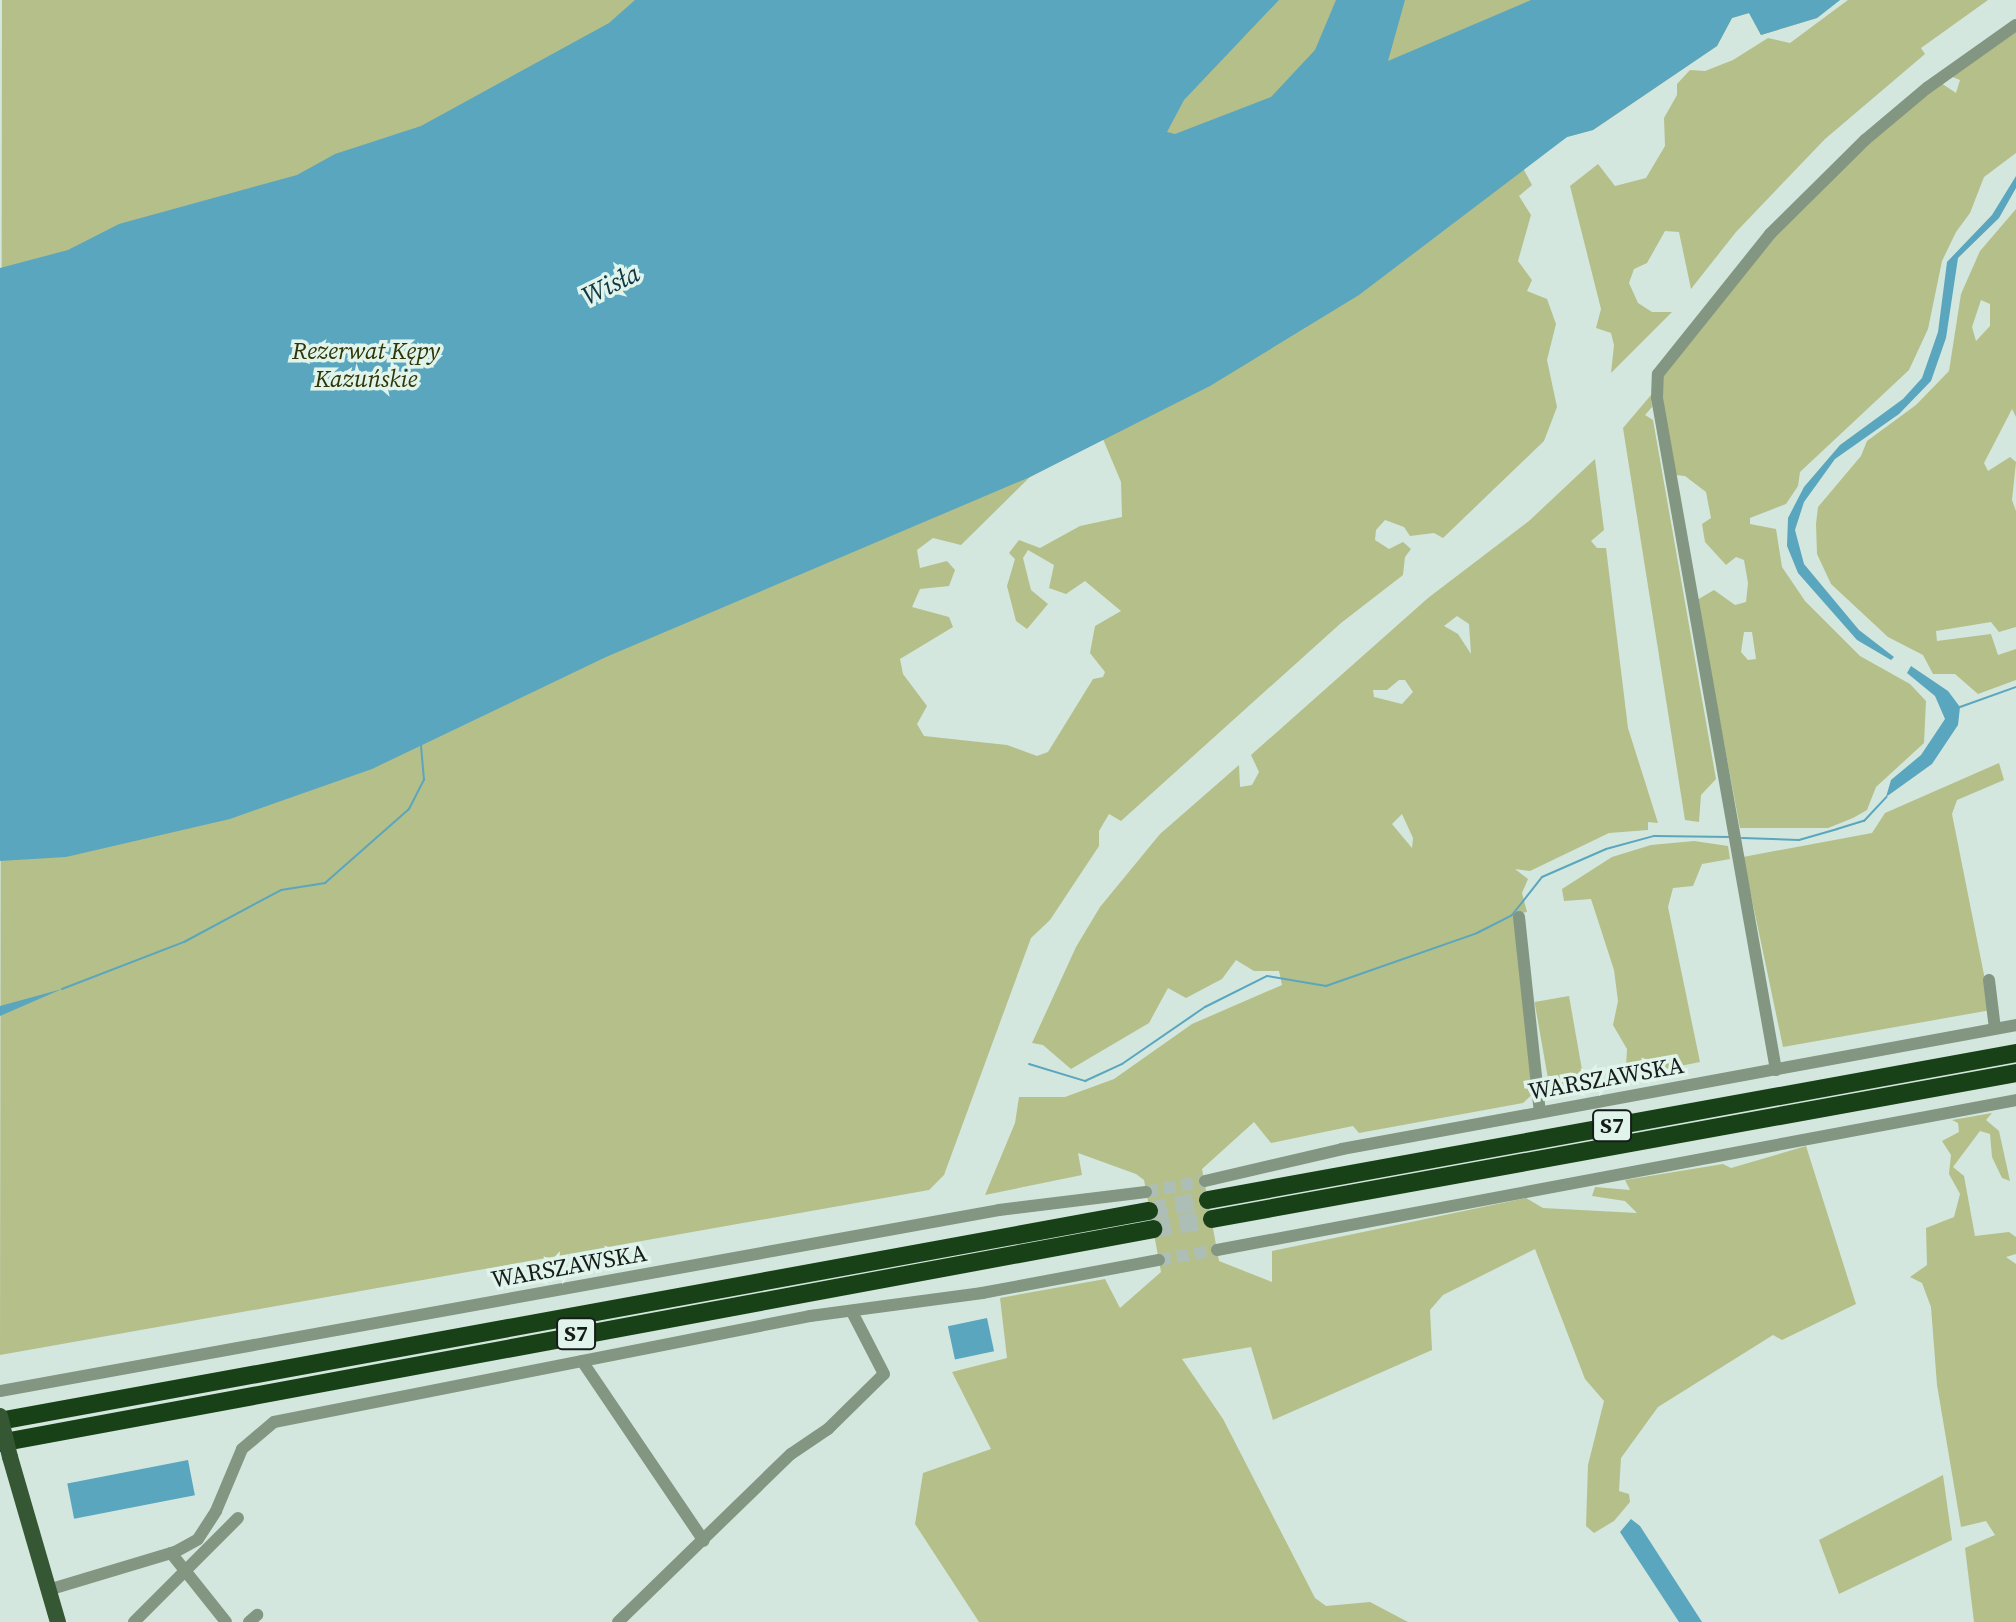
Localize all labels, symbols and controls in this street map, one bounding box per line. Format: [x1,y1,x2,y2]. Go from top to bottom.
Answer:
water label: Wisła [577,258,645,312]
park label: Rezerwat Kępy Kazuńskie [292,337,440,393]
street label: WARSZAWSKA [1526,1050,1686,1106]
road number: S7 [1592,1108,1632,1144]
street label: WARSZAWSKA [489,1238,649,1294]
road number: S7 [556,1316,596,1352]

